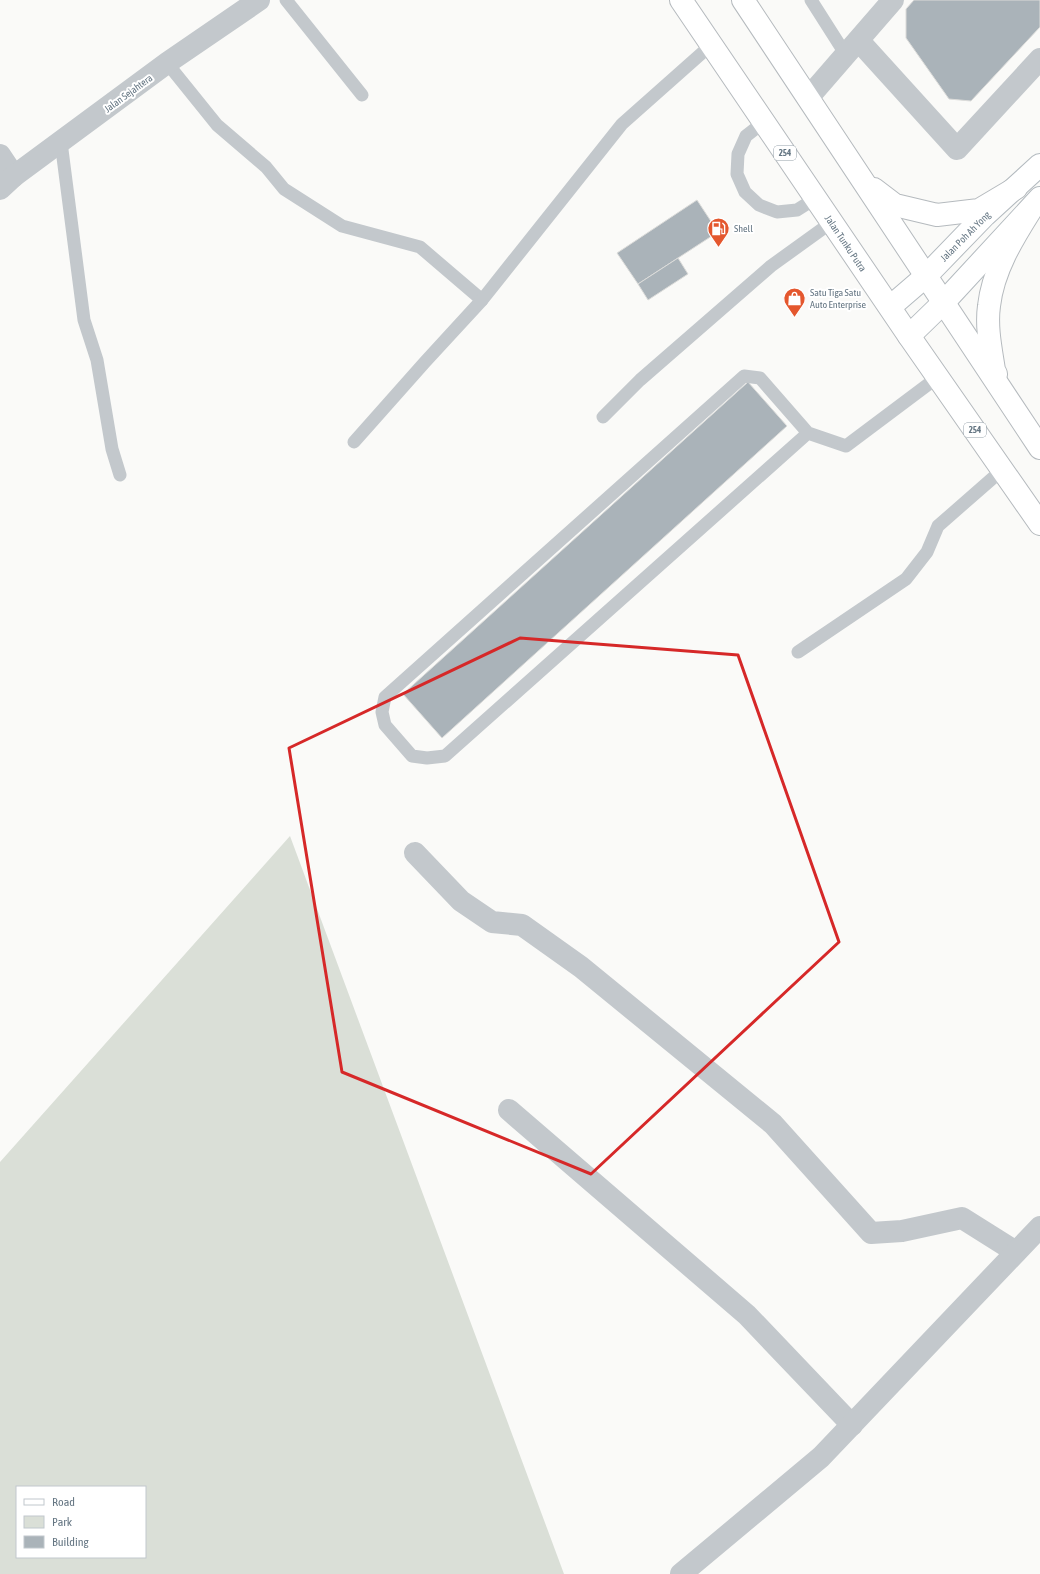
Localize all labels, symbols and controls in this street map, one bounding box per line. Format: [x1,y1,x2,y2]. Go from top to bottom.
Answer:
street label: Jalan Sejahtera [102,72,155,115]
road number: 254 [774,146,796,160]
street label: Jalan Poh Ah Yong [938,209,993,264]
street label: Jalan Tunku Putra [823,213,869,274]
fuel station icon: Shell [706,215,732,248]
place label: Shell [734,223,753,234]
shop icon: Satu Tiga Satu Auto Enterprise [782,285,808,318]
place label: Satu Tiga Satu Auto Enterprise [810,287,866,310]
road number: 254 [964,423,986,437]
legend [16,1486,146,1558]
text: Road [52,1495,75,1509]
text: Park [52,1515,73,1529]
text: Building [52,1535,90,1549]

